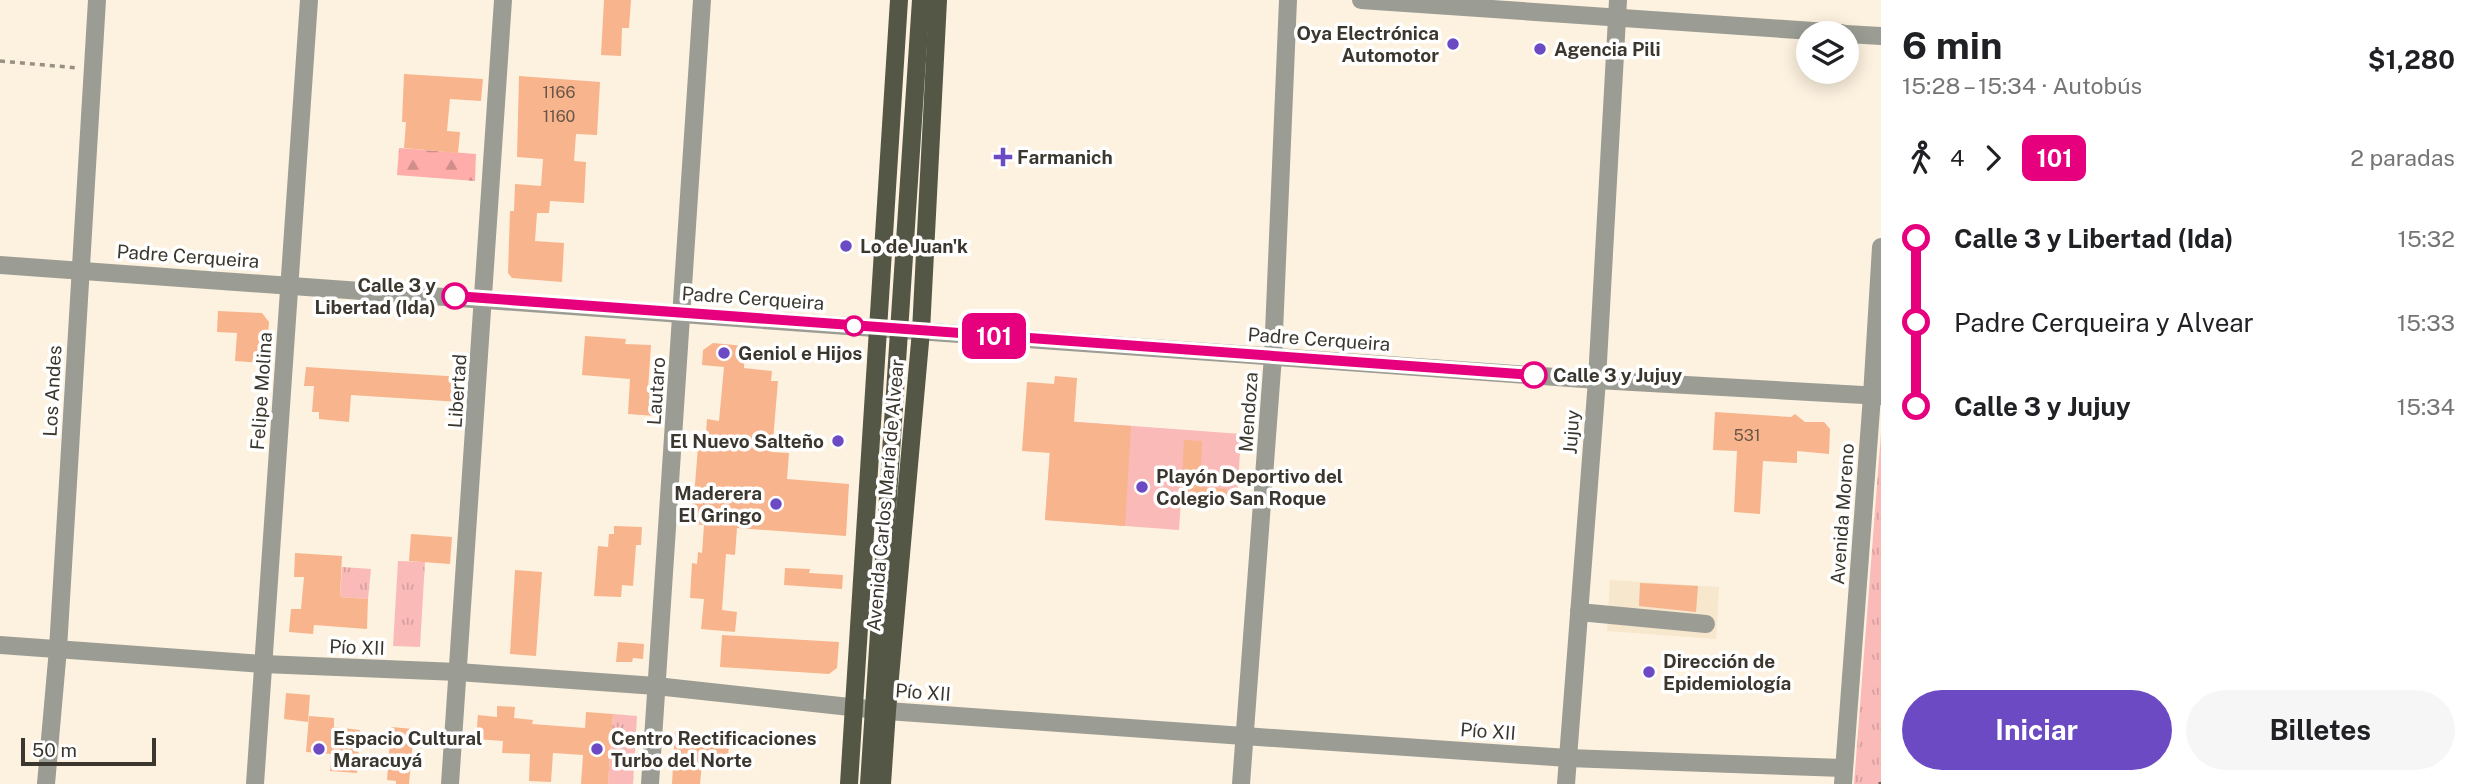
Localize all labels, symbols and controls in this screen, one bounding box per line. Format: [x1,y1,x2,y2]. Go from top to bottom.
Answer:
map controls [1796,21,1859,84]
button: layers [1796,21,1859,84]
place label: Oya Electrónica Automotor [1296,22,1439,66]
text: 6 min [1902,23,2003,68]
marker: Oya Electrónica Automotor [1445,36,1461,52]
place label: Agencia Pili [1554,38,1661,60]
marker: Agencia Pili [1532,41,1548,57]
text: $1,280 [2368,44,2455,75]
text: 15:28 – 15:34 · Autobús [1902,72,2142,99]
house number: 1166 [543,83,575,102]
house number: 1160 [543,107,576,126]
icon: walk [1902,139,1940,177]
icon: forward [1974,139,2012,177]
text: 4 [1950,144,1964,171]
text: 101 [2036,144,2072,172]
text: 2 paradas [2350,144,2455,171]
place label: Farmanich [1017,146,1113,168]
marker: Farmanich [995,149,1011,165]
text: Calle 3 y Libertad (Ida) [1954,223,2233,254]
text: 15:32 [2398,225,2455,252]
place label: Lo de Juan'k [860,235,968,257]
marker: Lo de Juan'k [838,238,854,254]
street label: Padre Cerqueira [116,240,260,272]
place label: Calle 3 y Libertad (Ida) [315,274,436,318]
street label: Padre Cerqueira [681,282,825,314]
marker: Calle 3 y Libertad (Ida) [442,283,468,309]
text: Padre Cerqueira y Alvear [1954,307,2254,338]
text: 15:33 [2397,309,2455,336]
line badge: 101 [954,313,1034,359]
unlabelled marker [844,316,864,336]
text: 101 [976,322,1012,350]
street label: Padre Cerqueira [1247,323,1391,355]
street label: Felipe Molina [246,331,276,451]
place label: Geniol e Hijos [738,342,862,364]
street label: Los Andes [39,345,65,437]
marker: Geniol e Hijos [716,345,732,361]
street label: Libertad [443,353,471,429]
street label: Lautaro [643,356,669,426]
street label: Avenida Carlos María de Alvear [862,358,908,632]
marker: Calle 3 y Jujuy [1521,362,1547,388]
place label: Calle 3 y Jujuy [1553,364,1682,386]
street label: Mendoza [1234,371,1262,453]
text: Calle 3 y Jujuy [1954,391,2131,422]
text: 15:34 [2397,393,2455,420]
street label: Jujuy [1558,409,1584,455]
house number: 531 [1734,426,1760,445]
place label: El Nuevo Salteño [670,430,824,452]
marker: El Nuevo Salteño [830,433,846,449]
street label: Avenida Moreno [1826,442,1858,586]
place label: Playón Deportivo del Colegio San Roque [1156,465,1343,509]
marker: Playón Deportivo del Colegio San Roque [1134,479,1150,495]
place label: Maderera El Gringo [674,482,762,526]
marker: Maderera El Gringo [768,496,784,512]
street label: Pío XII [329,635,385,659]
place label: Dirección de Epidemiología [1663,650,1791,694]
marker: Dirección de Epidemiología [1641,664,1657,680]
street label: Pío XII [894,679,952,705]
button: Iniciar [1902,690,2172,770]
button: Billetes [2186,690,2455,770]
street label: Pío XII [1459,718,1517,744]
place label: Espacio Cultural Maracuyá [333,727,482,771]
place label: Centro Rectificaciones Turbo del Norte [611,727,817,771]
scale bar [21,735,156,767]
text: 50 m [32,739,77,761]
marker: Espacio Cultural Maracuyá [311,741,327,757]
marker: Centro Rectificaciones Turbo del Norte [589,741,605,757]

